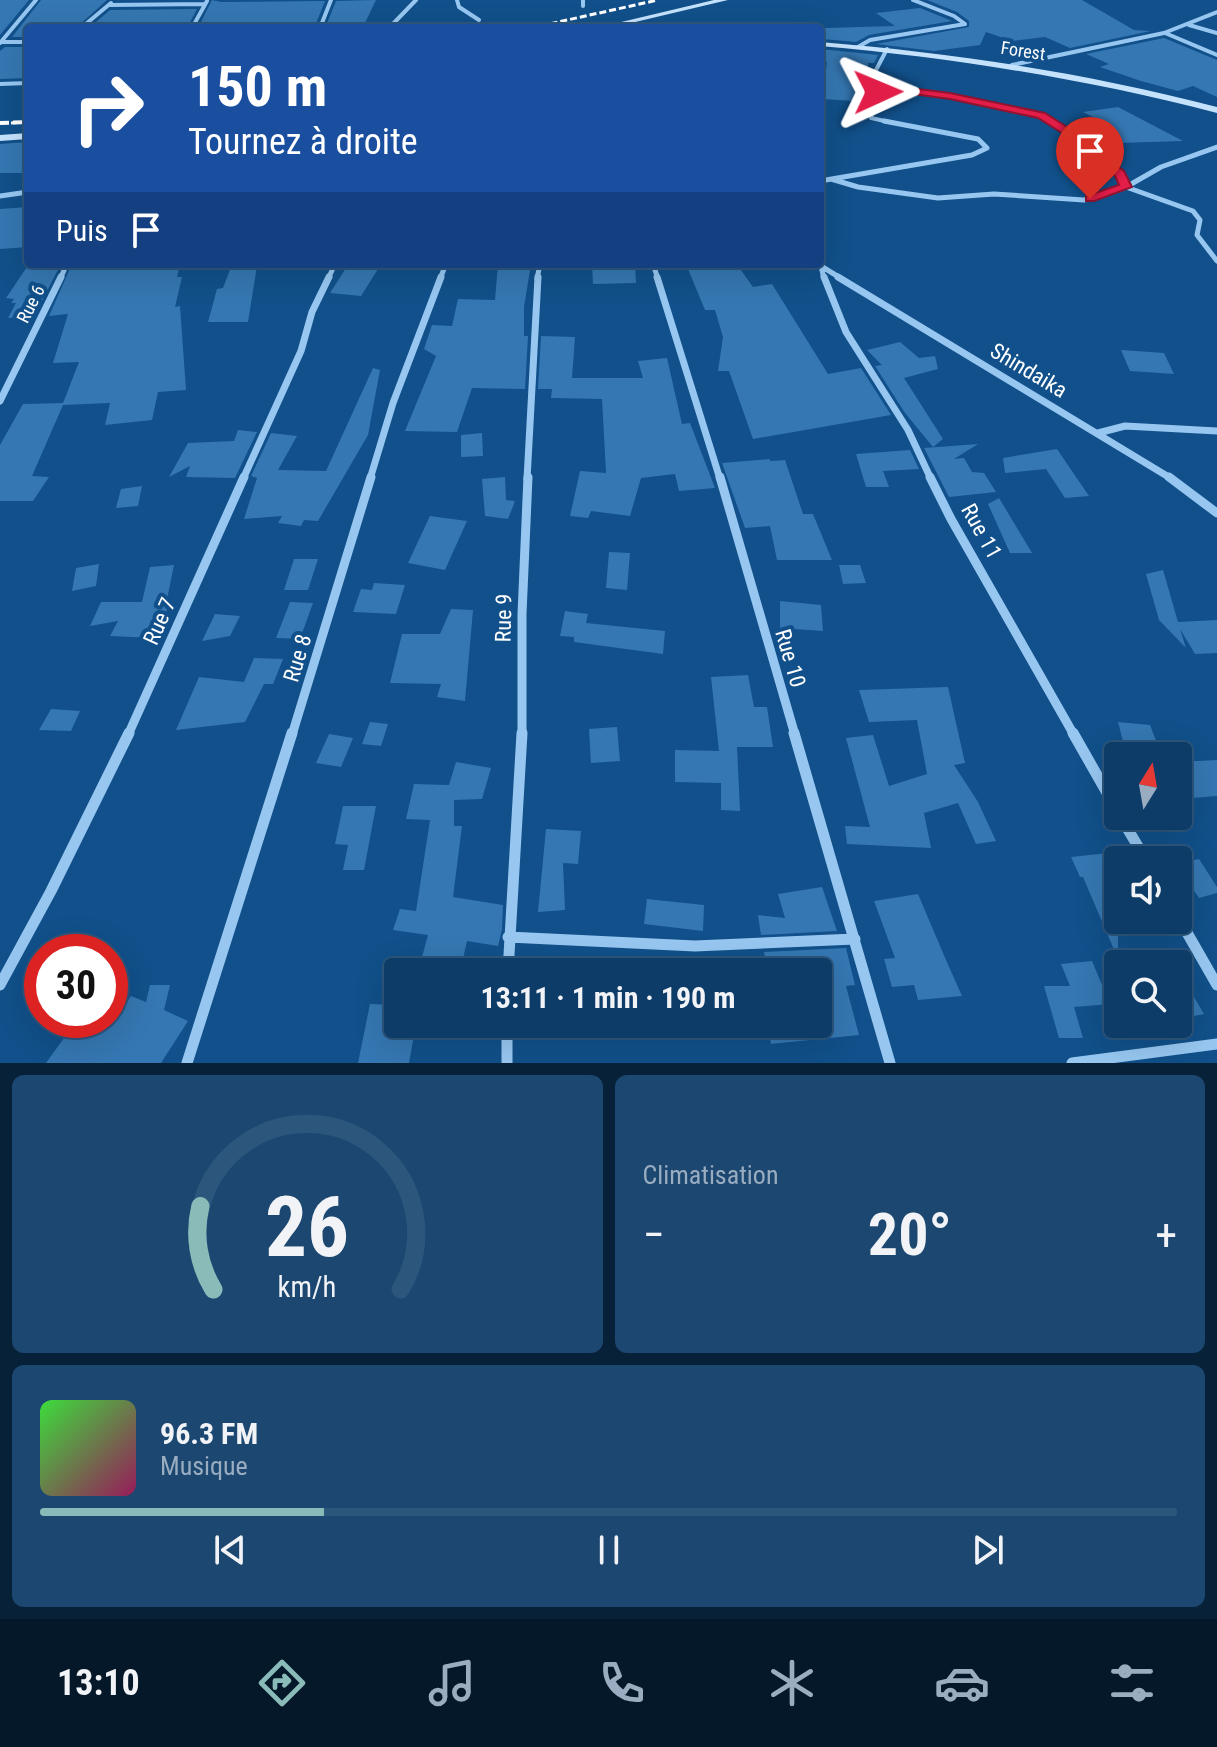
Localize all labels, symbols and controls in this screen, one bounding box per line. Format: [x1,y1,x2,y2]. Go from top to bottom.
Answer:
street label: Forest [999,37,1047,64]
position arrow [836,50,920,134]
text: 150 m [188,54,327,120]
icon: right [56,56,160,160]
pin [1056,117,1124,199]
text: Tournez à droite [188,121,418,163]
icon: arrive [1068,129,1112,173]
icon: arrive [124,208,168,252]
text: Puis [56,213,108,248]
street label: Rue 6 [12,281,49,326]
street label: Shindaika [986,338,1071,403]
street label: Rue 11 [956,499,1007,563]
street label: Rue 7 [138,594,181,648]
street label: Rue 9 [491,594,516,642]
street label: Rue 10 [770,626,811,690]
street label: Rue 8 [278,631,317,685]
north arrow [1104,742,1192,830]
map controls [1104,742,1192,1038]
button: sound [1104,846,1192,934]
speed limit sign: 30 [24,934,128,1038]
button: search [1104,950,1192,1038]
text: 13:11 · 1 min · 190 m [481,980,735,1015]
text: Climatisation [643,1160,778,1190]
text: 26 [265,1179,349,1276]
text: 20° [868,1199,952,1270]
text: − [643,1209,665,1261]
text: + [1155,1209,1177,1261]
text: km/h [278,1270,337,1304]
text: 96.3 FM [160,1416,258,1451]
text: Musique [160,1451,248,1481]
icon: previous [208,1528,252,1572]
icon: pause [587,1528,631,1572]
icon: next [966,1528,1010,1572]
icon: directions [254,1655,310,1711]
icon: music [424,1655,480,1711]
icon: phone [594,1655,650,1711]
icon: climate [764,1655,820,1711]
icon: car [934,1655,990,1711]
icon: filters [1104,1655,1160,1711]
text: 13:10 [57,1662,140,1704]

